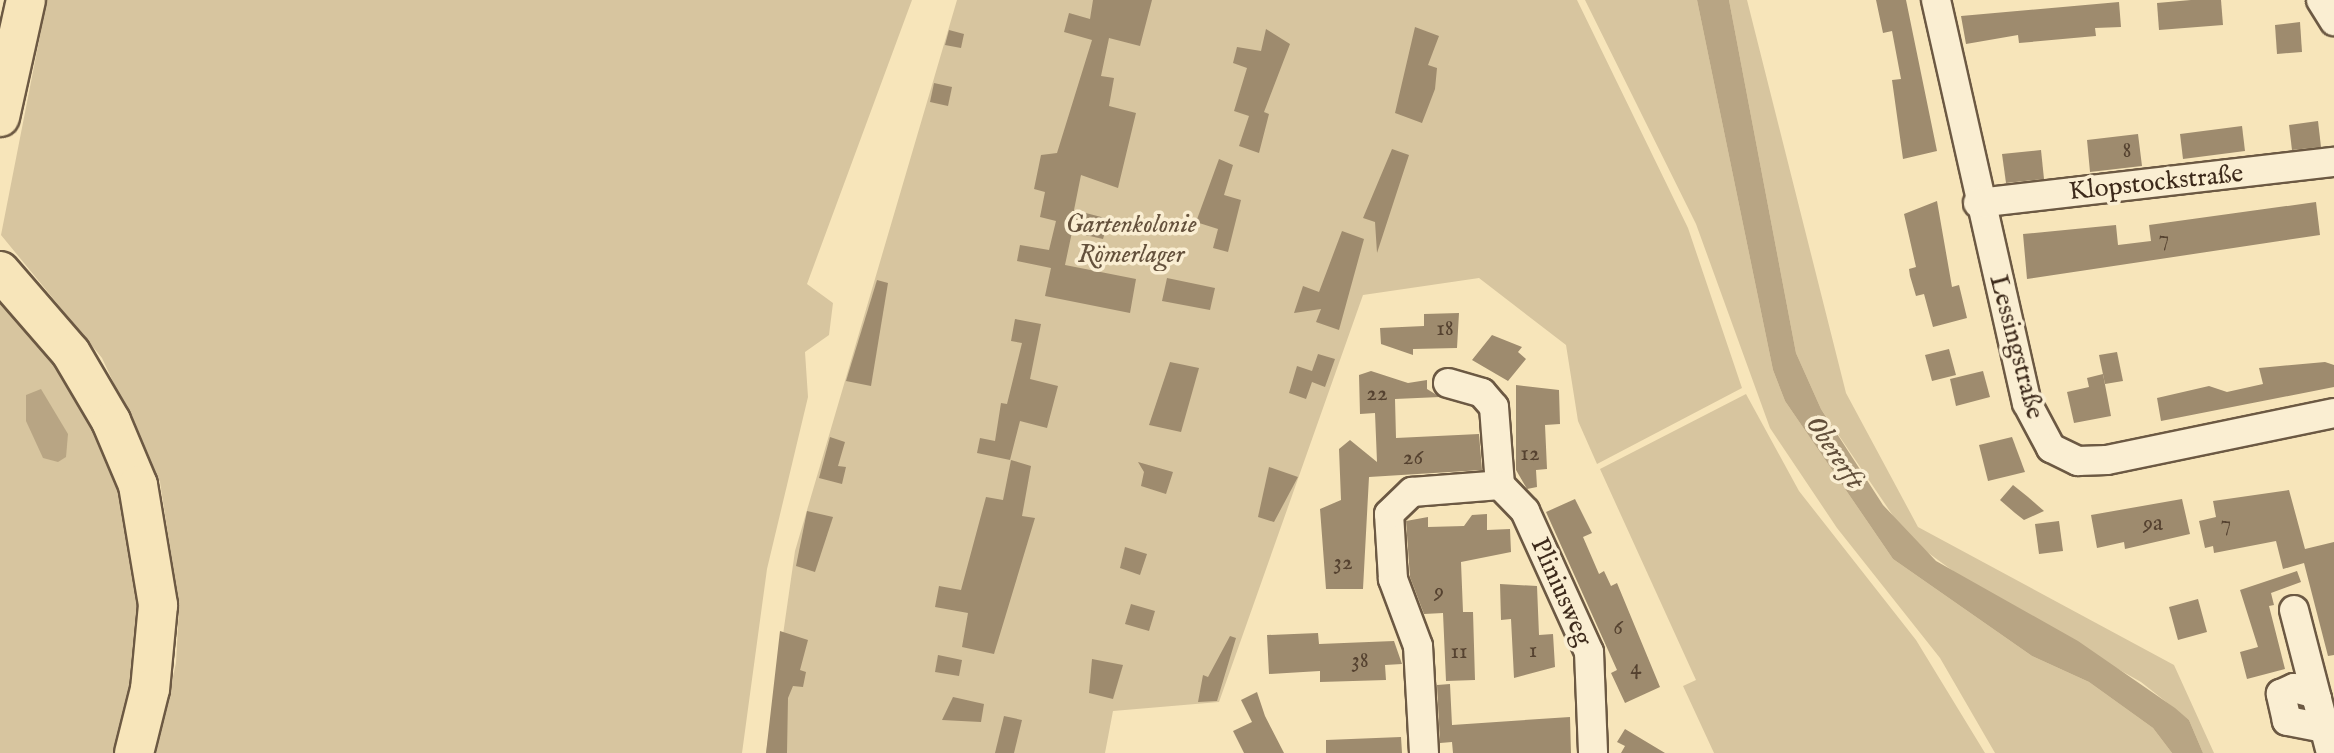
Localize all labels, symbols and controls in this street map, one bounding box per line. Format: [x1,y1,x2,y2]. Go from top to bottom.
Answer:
house number: 8 [2122,137,2132,165]
street label: Klopstockstraße [2067,158,2245,208]
park label: Gartenkolonie Römerlager [1065,209,1197,270]
house number: 7 [2159,225,2169,253]
street label: Lessingstraße [1982,271,2050,423]
house number: 18 [1436,315,1454,343]
house number: 22 [1366,380,1388,408]
water label: Obererft [1797,409,1871,497]
house number: 12 [1520,440,1540,468]
house number: 26 [1403,444,1423,472]
house number: 9a [2143,510,2163,538]
house number: 7 [2221,510,2231,538]
street label: Pliniusweg [1523,533,1599,651]
house number: 32 [1333,549,1353,577]
house number: 9 [1434,578,1444,606]
house number: 6 [1613,614,1623,642]
house number: 1 [1529,637,1537,665]
house number: 11 [1450,638,1468,666]
house number: 38 [1351,647,1369,675]
house number: 4 [1630,654,1642,682]

